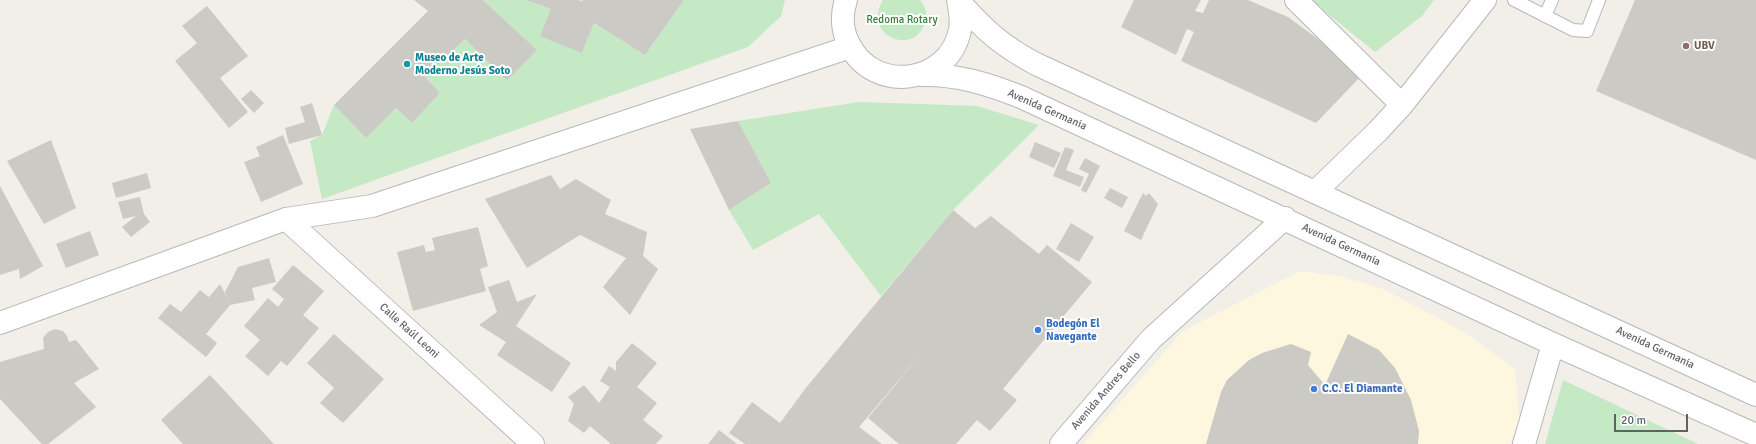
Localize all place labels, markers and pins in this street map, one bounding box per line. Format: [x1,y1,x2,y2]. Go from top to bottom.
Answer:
place label: UBV [1694,39,1715,53]
marker: UBV [1681,41,1691,51]
place label: Museo de Arte Moderno Jesús Soto [415,51,510,77]
marker: Museo de Arte Moderno Jesús Soto [402,59,412,69]
place label: Bodegón El Navegante [1046,317,1100,343]
marker: Bodegón El Navegante [1033,325,1043,335]
place label: C.C. El Diamante [1322,382,1402,396]
marker: C.C. El Diamante [1309,384,1319,394]

